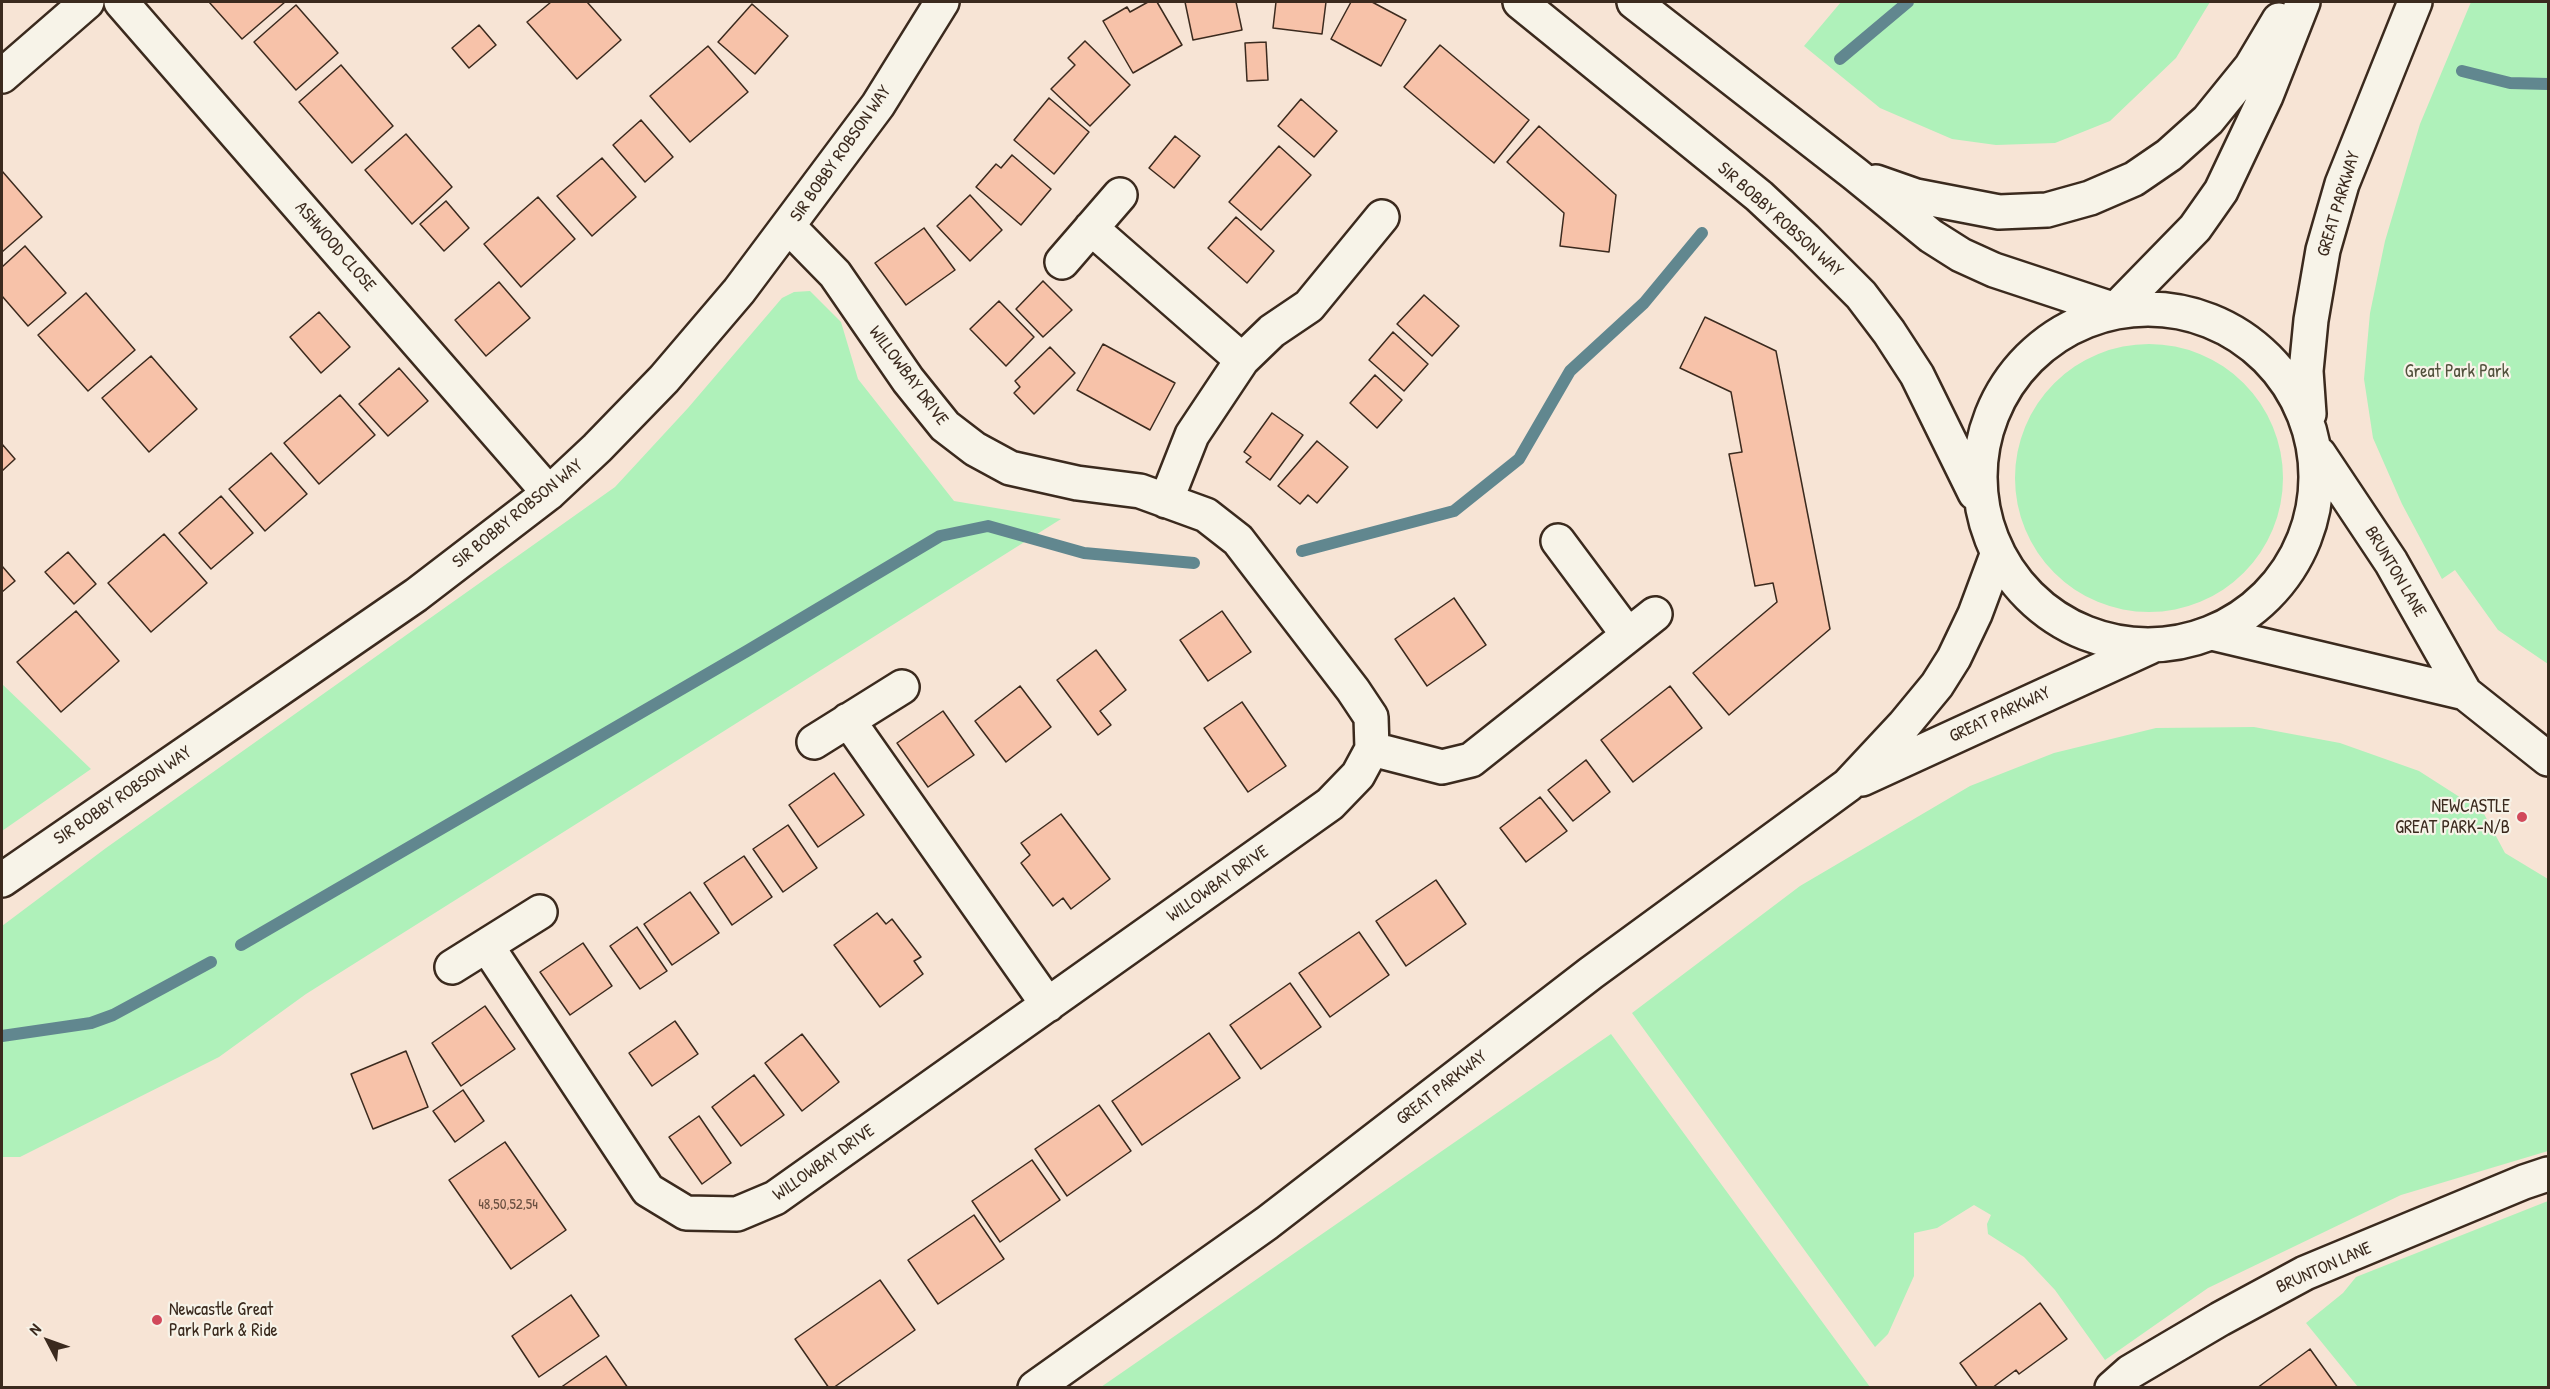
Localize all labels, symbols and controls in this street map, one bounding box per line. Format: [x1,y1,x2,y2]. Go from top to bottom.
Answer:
street label: SIR BOBBY ROBSON WAY [786,82,896,226]
street label: GREAT PARKWAY [2313,149,2365,259]
street label: SIR BOBBY ROBSON WAY [1713,158,1847,282]
street label: ASHWOOD CLOSE [290,198,380,296]
street label: WILLOWBAY DRIVE [864,322,952,430]
park label: Great Park Park [2405,361,2509,383]
street label: SIR BOBBY ROBSON WAY [448,455,588,573]
street label: BRUNTON LANE [2359,523,2431,621]
street label: GREAT PARKWAY [1946,682,2054,748]
street label: SIR BOBBY ROBSON WAY [50,742,196,850]
place label: NEWCASTLE GREAT PARK-N/B [2395,796,2510,838]
marker: NEWCASTLE GREAT PARK-N/B [2515,810,2529,824]
street label: WILLOWBAY DRIVE [1163,841,1273,927]
street label: GREAT PARKWAY [1392,1046,1492,1130]
street label: WILLOWBAY DRIVE [769,1120,879,1206]
house number: 48,50,52,54 [478,1196,538,1214]
street label: BRUNTON LANE [2273,1237,2375,1299]
place label: Newcastle Great Park Park & Ride [169,1299,278,1342]
north arrow [18,1311,78,1371]
marker: Newcastle Great Park Park & Ride [150,1313,164,1327]
text: N [23,1319,46,1340]

